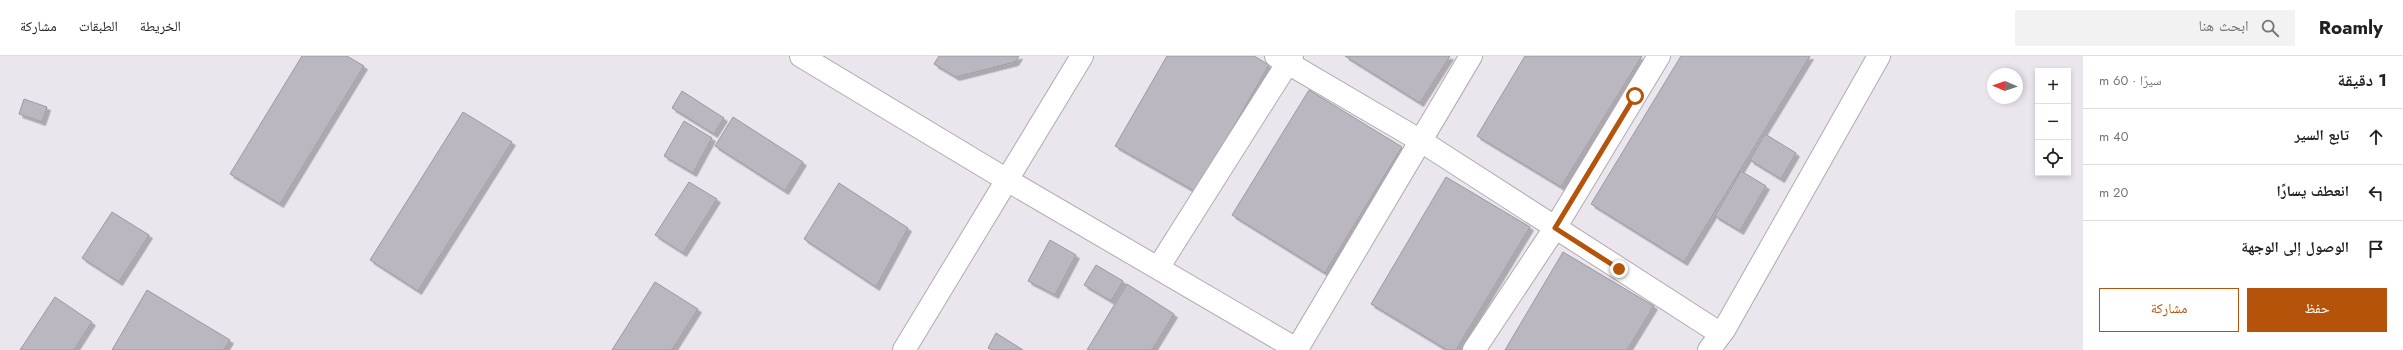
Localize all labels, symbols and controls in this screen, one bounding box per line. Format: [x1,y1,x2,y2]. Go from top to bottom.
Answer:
search box [2015,10,2295,46]
text: Roamly [2319,14,2383,41]
text: ابحث هنا [2198,15,2249,37]
text: مشاركة [20,16,57,36]
text: الطبقات [79,16,118,36]
text: الخريطة [140,16,181,36]
icon: search [2259,17,2281,39]
north arrow [1987,68,2023,104]
map controls [2035,68,2071,176]
button: + [2035,68,2071,104]
text: 1 دقيقة [2338,68,2387,92]
text: سيرًا · 60 m [2099,71,2162,90]
route start [1626,87,1644,105]
button: − [2035,104,2071,140]
text: تابع السير [2294,124,2349,146]
icon: ahead [2365,126,2387,148]
text: 40 m [2099,127,2128,146]
button: locate [2035,140,2071,176]
text: انعطف يسارًا [2276,180,2349,202]
icon: left [2365,182,2387,204]
text: 20 m [2099,183,2128,202]
text: الوصول إلى الوجهة [2241,236,2349,258]
icon: arrive [2365,238,2387,260]
route end [1610,260,1628,278]
button: مشاركة [2099,288,2239,332]
button: حفظ [2247,288,2387,332]

